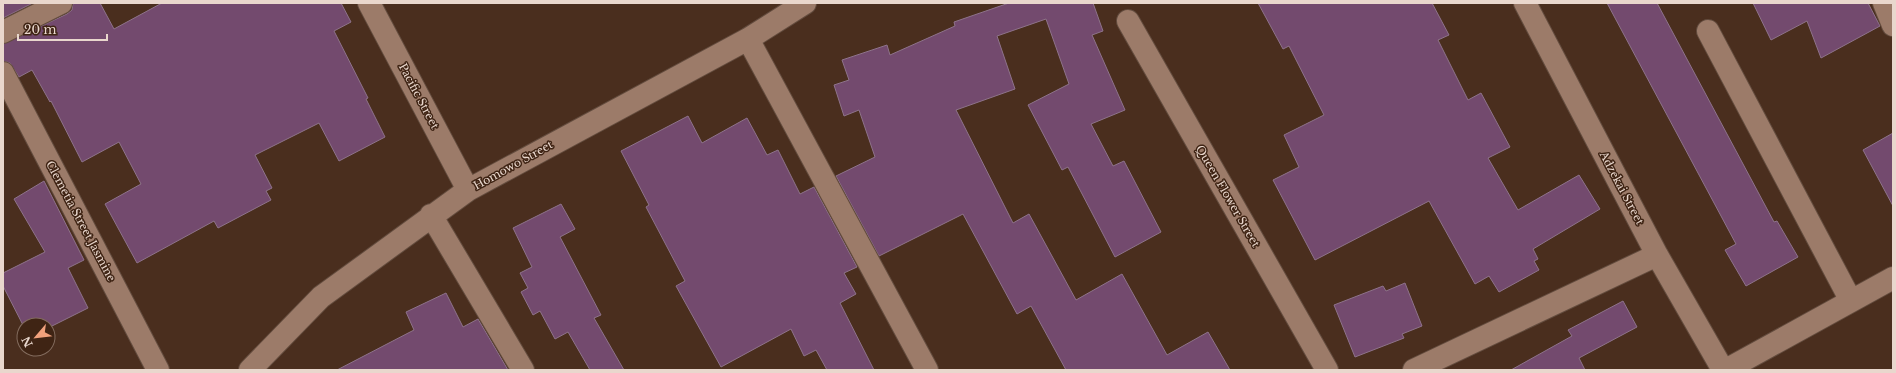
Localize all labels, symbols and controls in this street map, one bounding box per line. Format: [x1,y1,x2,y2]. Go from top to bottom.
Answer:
scale bar [18,16,107,42]
text: 20 m [24,22,56,37]
street label: Pacific Street [396,61,443,132]
street label: Homowo Street [471,137,556,193]
street label: Queen Flower Street [1193,142,1263,250]
street label: Adzekai Street [1596,148,1648,228]
street label: Clemetia Street Jasmine [43,158,119,284]
north arrow [16,317,56,357]
text: N [18,333,36,350]

